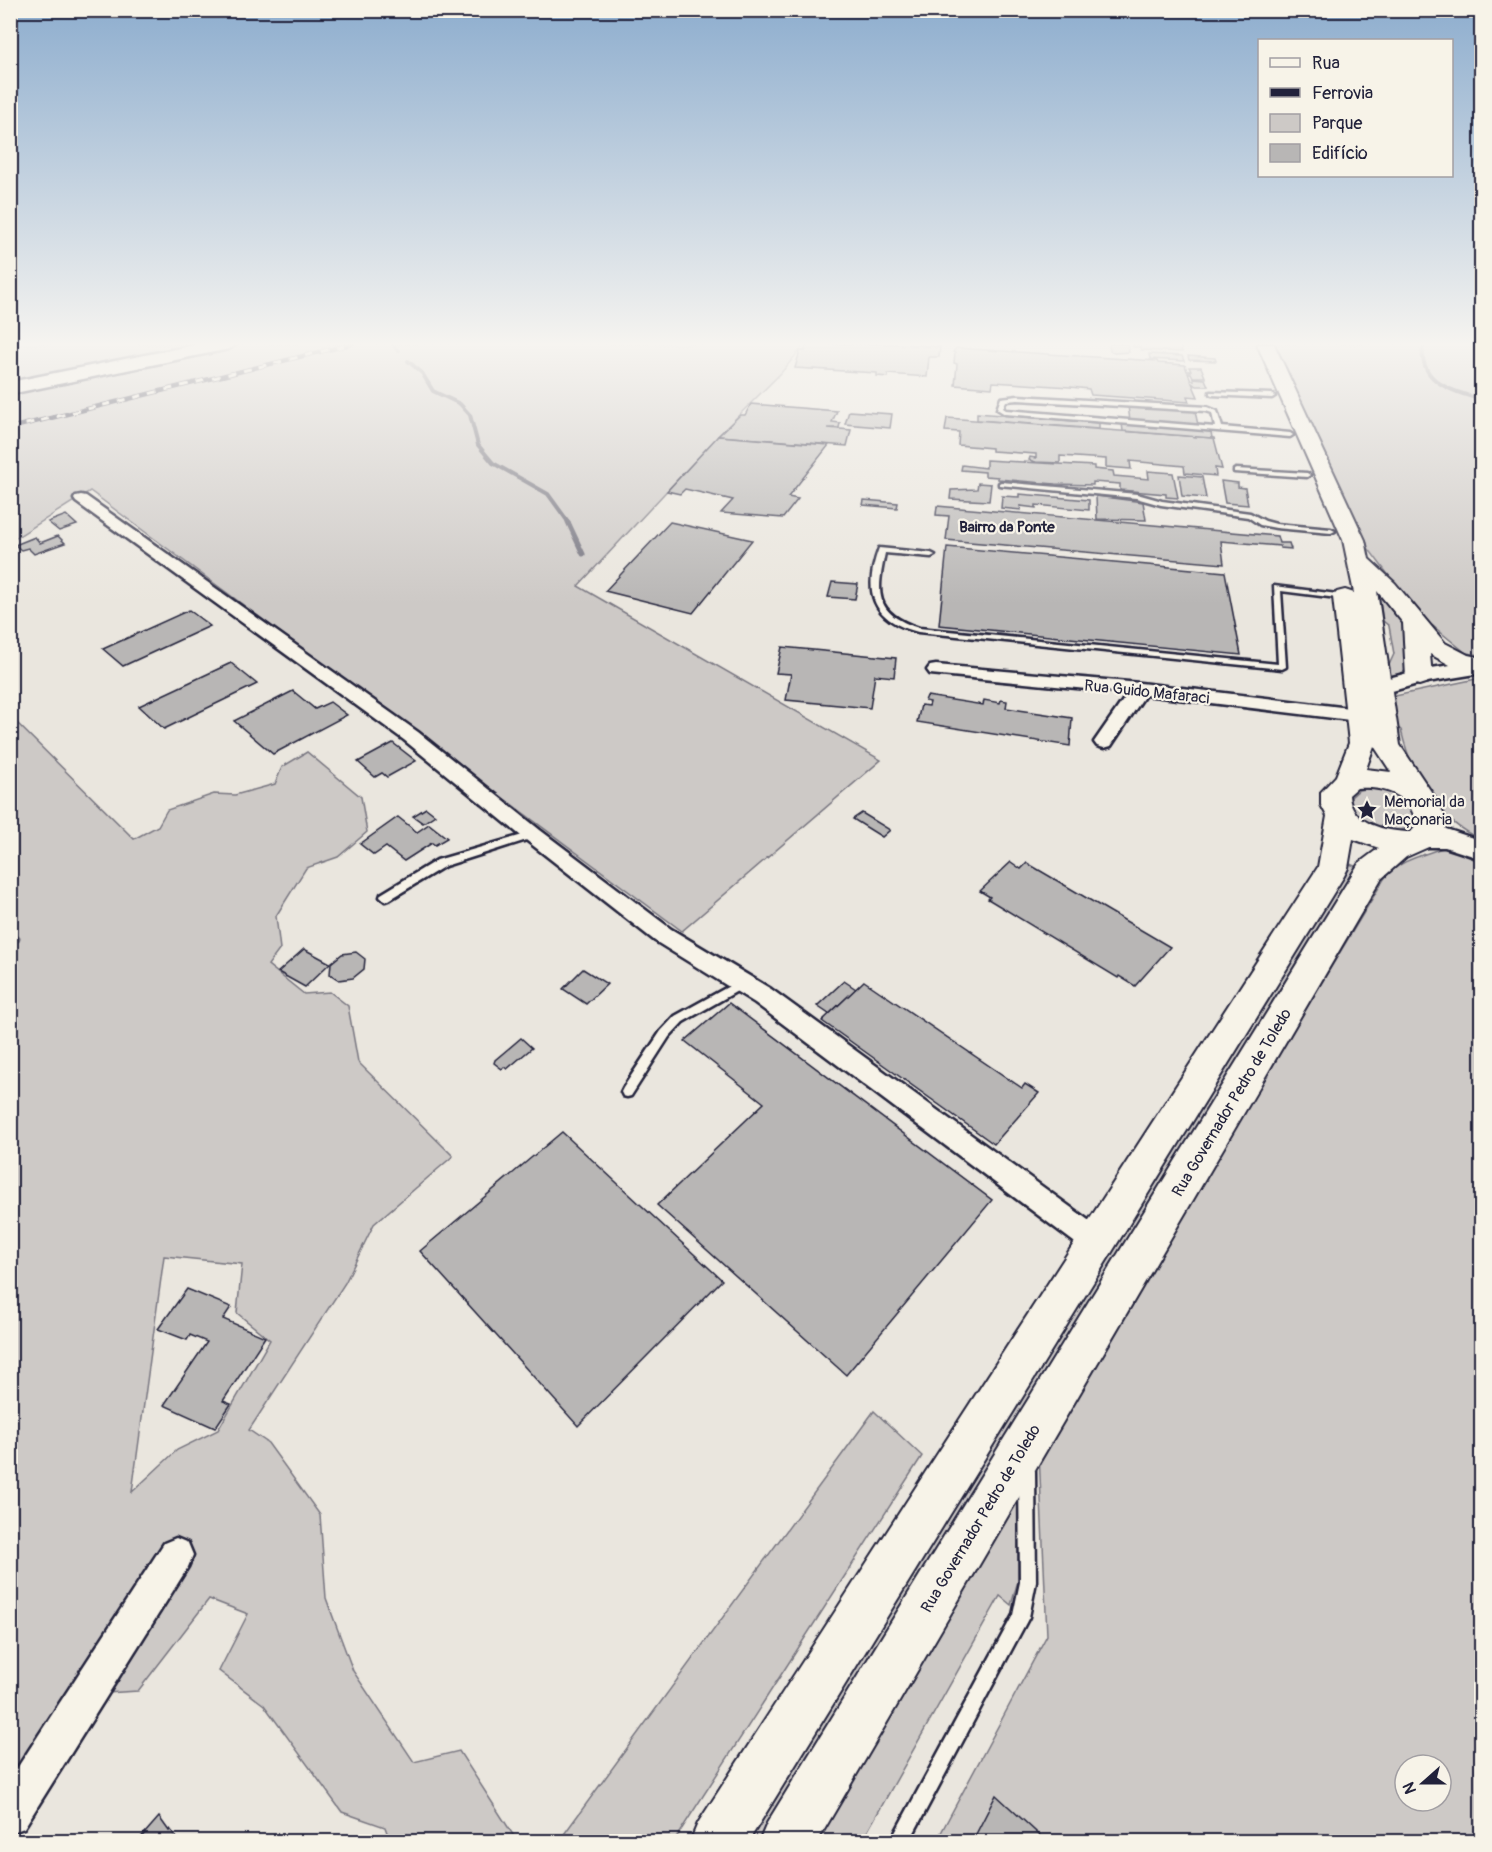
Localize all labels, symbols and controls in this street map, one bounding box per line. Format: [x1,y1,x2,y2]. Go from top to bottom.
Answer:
legend [1258,39,1453,177]
text: Rua [1312,52,1340,75]
text: Ferrovia [1312,82,1373,105]
text: Parque [1312,112,1362,135]
text: Edifício [1312,142,1368,165]
district label: Bairro da Ponte [959,518,1055,537]
street label: Rua Guido Mafaraci [1083,675,1211,709]
place label: Memorial da Maçonaria [1384,792,1465,830]
place icon: Memorial da Maçonaria [1355,798,1379,822]
street label: Rua Governador Pedro de Toledo [1168,1004,1296,1200]
street label: Rua Governador Pedro de Toledo [917,1420,1045,1616]
north arrow [1393,1753,1453,1813]
text: N [1399,1779,1421,1797]

